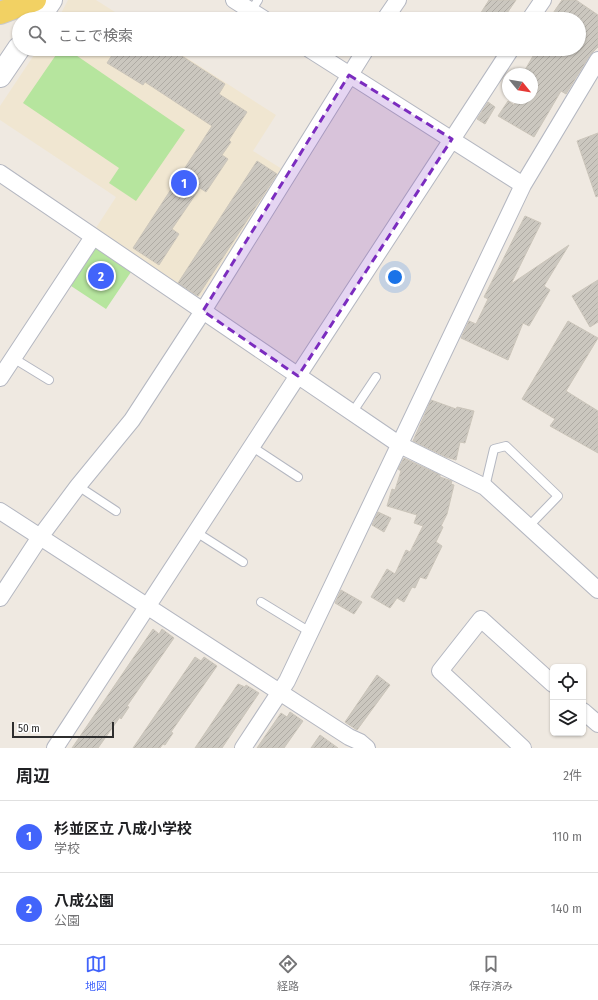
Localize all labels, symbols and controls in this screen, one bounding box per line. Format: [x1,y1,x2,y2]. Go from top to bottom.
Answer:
search box [12,12,586,56]
icon: search [26,23,48,45]
text: ここで検索 [58,27,133,45]
north arrow [502,68,538,104]
pin: 1 [171,168,197,198]
pin: 2 [88,261,114,291]
your location [385,267,405,287]
map controls [550,664,586,736]
button: locate [550,664,586,700]
button: layers [550,700,586,736]
scale bar [12,720,114,739]
text: 50 m [18,722,40,735]
text: 周辺 [16,766,50,787]
text: 2件 [563,768,582,783]
text: 杉並区立 八成小学校 [54,820,192,838]
text: 1 [26,829,32,844]
text: 110 m [552,829,582,844]
text: 学校 [54,841,80,856]
text: 八成公園 [54,892,114,910]
text: 2 [26,901,32,916]
text: 140 m [551,901,582,916]
text: 公園 [54,913,80,928]
tab: 地図 [85,953,107,993]
tab: 経路 [277,953,299,993]
tab: 保存済み [469,953,513,993]

